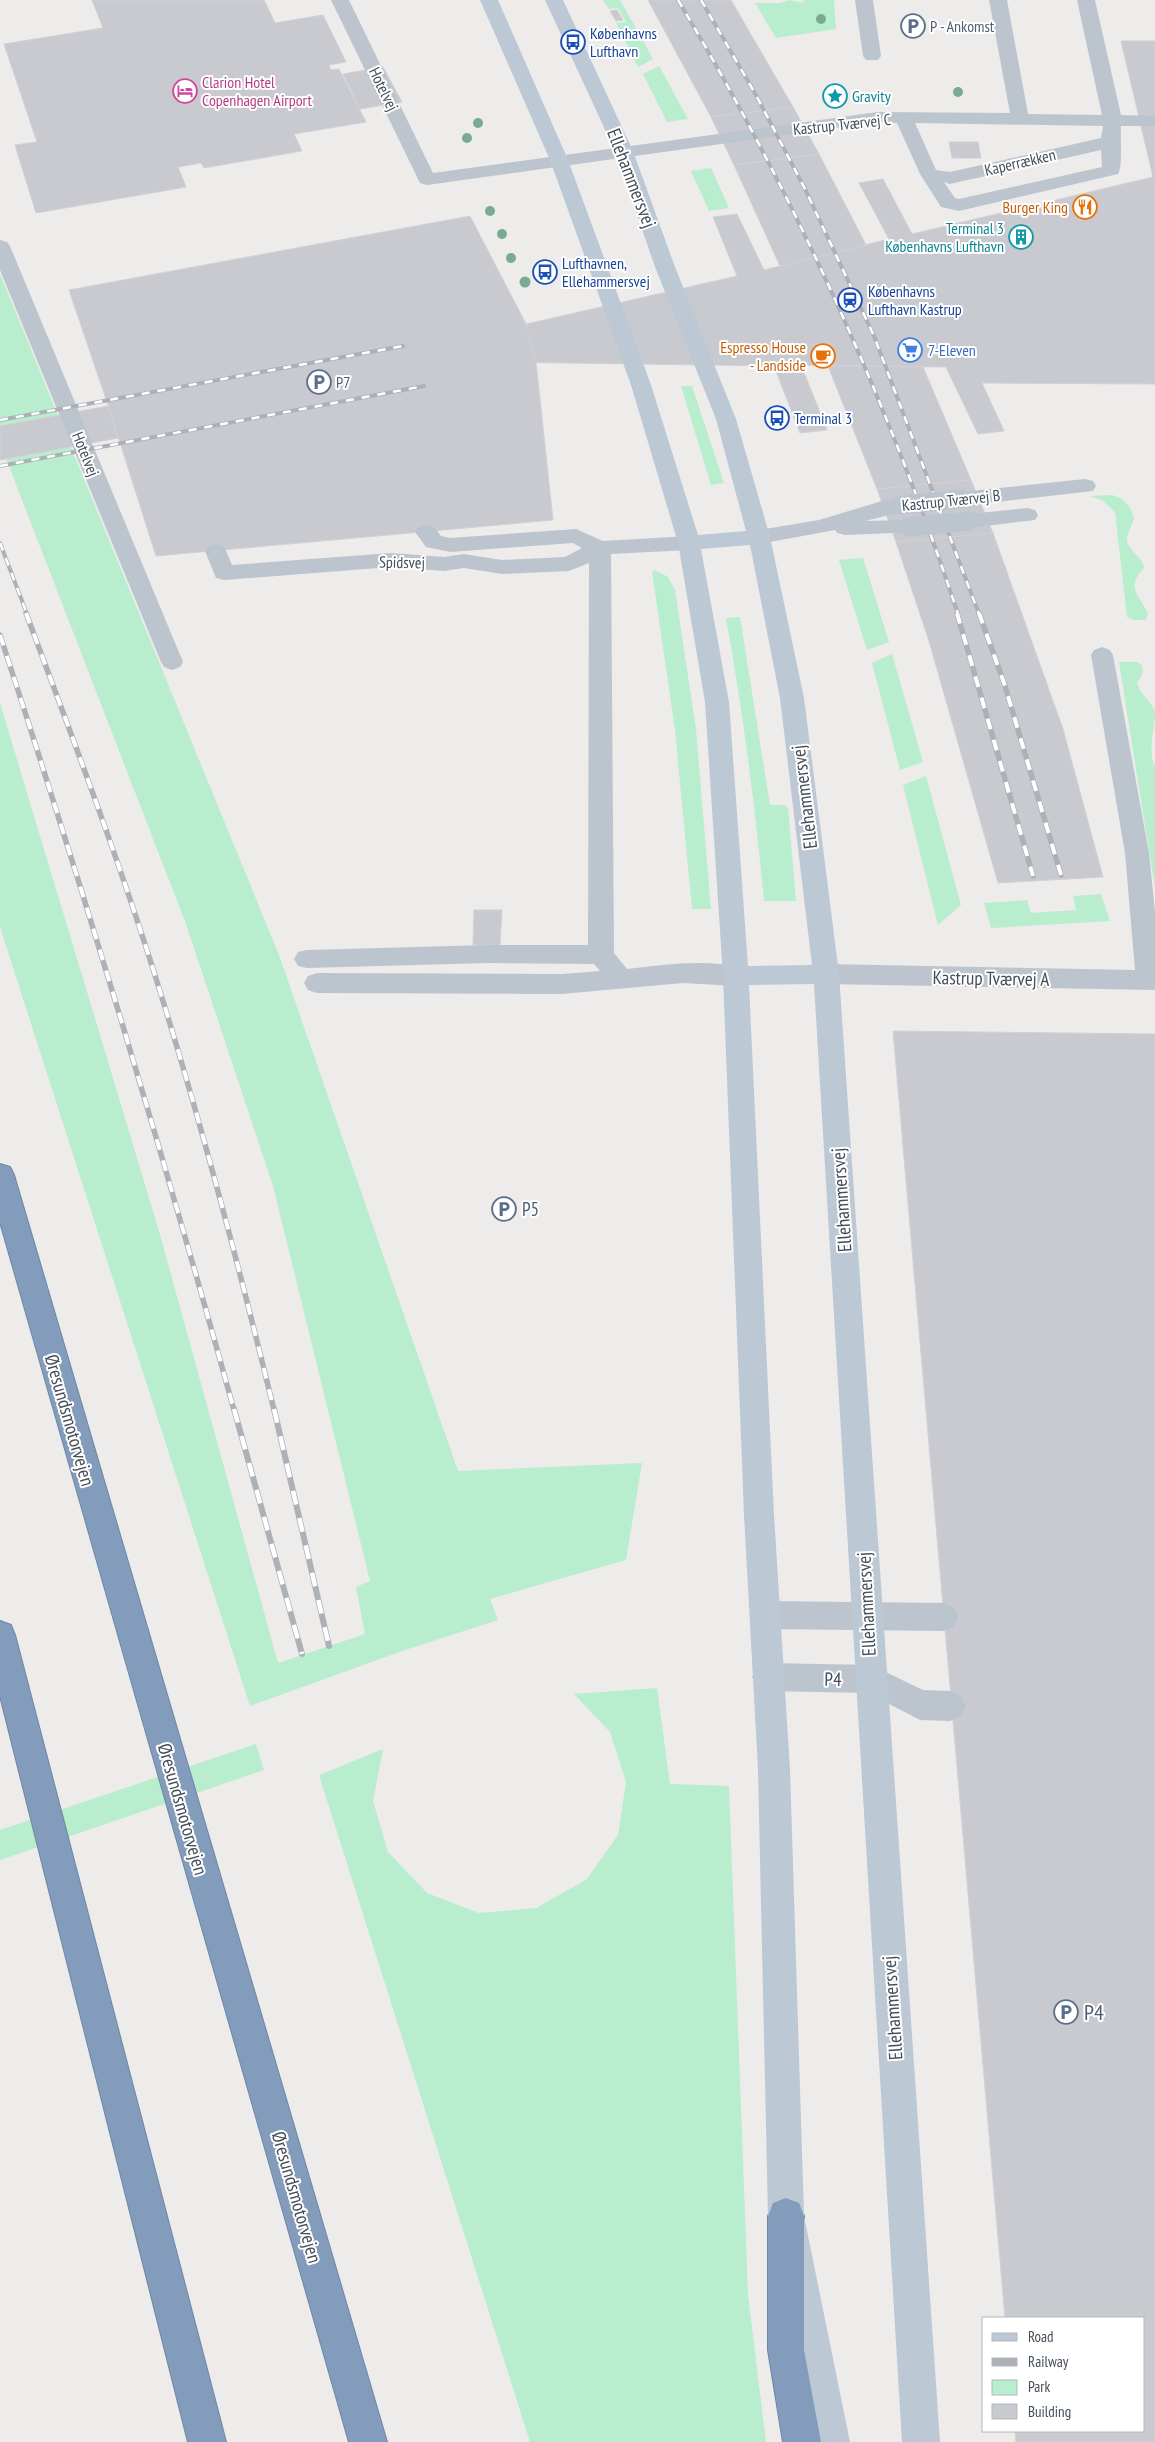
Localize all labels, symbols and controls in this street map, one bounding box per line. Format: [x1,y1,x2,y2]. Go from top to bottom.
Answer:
parking icon: P - Ankomst [900,13,926,39]
place label: P - Ankomst [930,16,995,36]
place label: Københavns Lufthavn [590,23,657,61]
bus stop icon: Københavns Lufthavn [560,29,586,55]
street label: Hotelvej [365,64,403,114]
place label: Clarion Hotel Copenhagen Airport [202,72,312,110]
hotel icon: Clarion Hotel Copenhagen Airport [172,78,198,104]
place icon: Gravity [822,83,848,109]
place label: Gravity [852,86,891,106]
street label: Kastrup Tværvej C [792,109,892,139]
street label: Ellehammersvej [602,125,662,231]
street label: Kaperrækken [982,144,1058,180]
restaurant icon: Burger King [1072,194,1098,220]
place label: Burger King [1003,197,1068,217]
place label: Terminal 3 Københavns Lufthavn [885,218,1004,256]
building icon: Terminal 3 Københavns Lufthavn [1008,224,1034,250]
place label: Lufthavnen, Ellehammersvej [562,253,650,291]
bus stop icon: Lufthavnen, Ellehammersvej [532,259,558,285]
place label: Københavns Lufthavn Kastrup [868,281,962,319]
station icon: Københavns Lufthavn Kastrup [837,287,863,313]
place label: Espresso House - Landside [720,337,806,375]
supermarket icon: 7-Eleven [897,337,923,363]
place label: 7-Eleven [928,340,976,360]
cafe icon: Espresso House - Landside [810,343,836,369]
parking icon: P7 [306,369,332,395]
place label: P7 [336,372,350,392]
bus stop icon: Terminal 3 [764,405,790,431]
place label: Terminal 3 [794,408,852,428]
street label: Hotelvej [68,429,104,479]
street label: Kastrup Tværvej B [901,485,1001,515]
street label: Spidsvej [379,552,425,572]
street label: Ellehammersvej [786,744,822,850]
street label: Kastrup Tværvej A [933,965,1050,991]
street label: Ellehammersvej [825,1147,857,1253]
parking icon: P5 [491,1196,517,1222]
place label: P5 [522,1197,539,1221]
street label: Øresundsmotorvejen [40,1351,100,1489]
street label: Ellehammersvej [851,1551,881,1657]
street label: P4 [824,1667,842,1691]
street label: Øresundsmotorvejen [153,1740,213,1878]
street label: Ellehammersvej [876,1955,908,2061]
place label: P4 [1084,1998,1104,2026]
parking icon: P4 [1053,1999,1079,2025]
street label: Øresundsmotorvejen [267,2128,327,2266]
legend [982,2317,1145,2432]
text: Road [1028,2327,1054,2346]
text: Railway [1028,2352,1069,2371]
text: Park [1028,2377,1050,2396]
text: Building [1028,2402,1071,2421]

